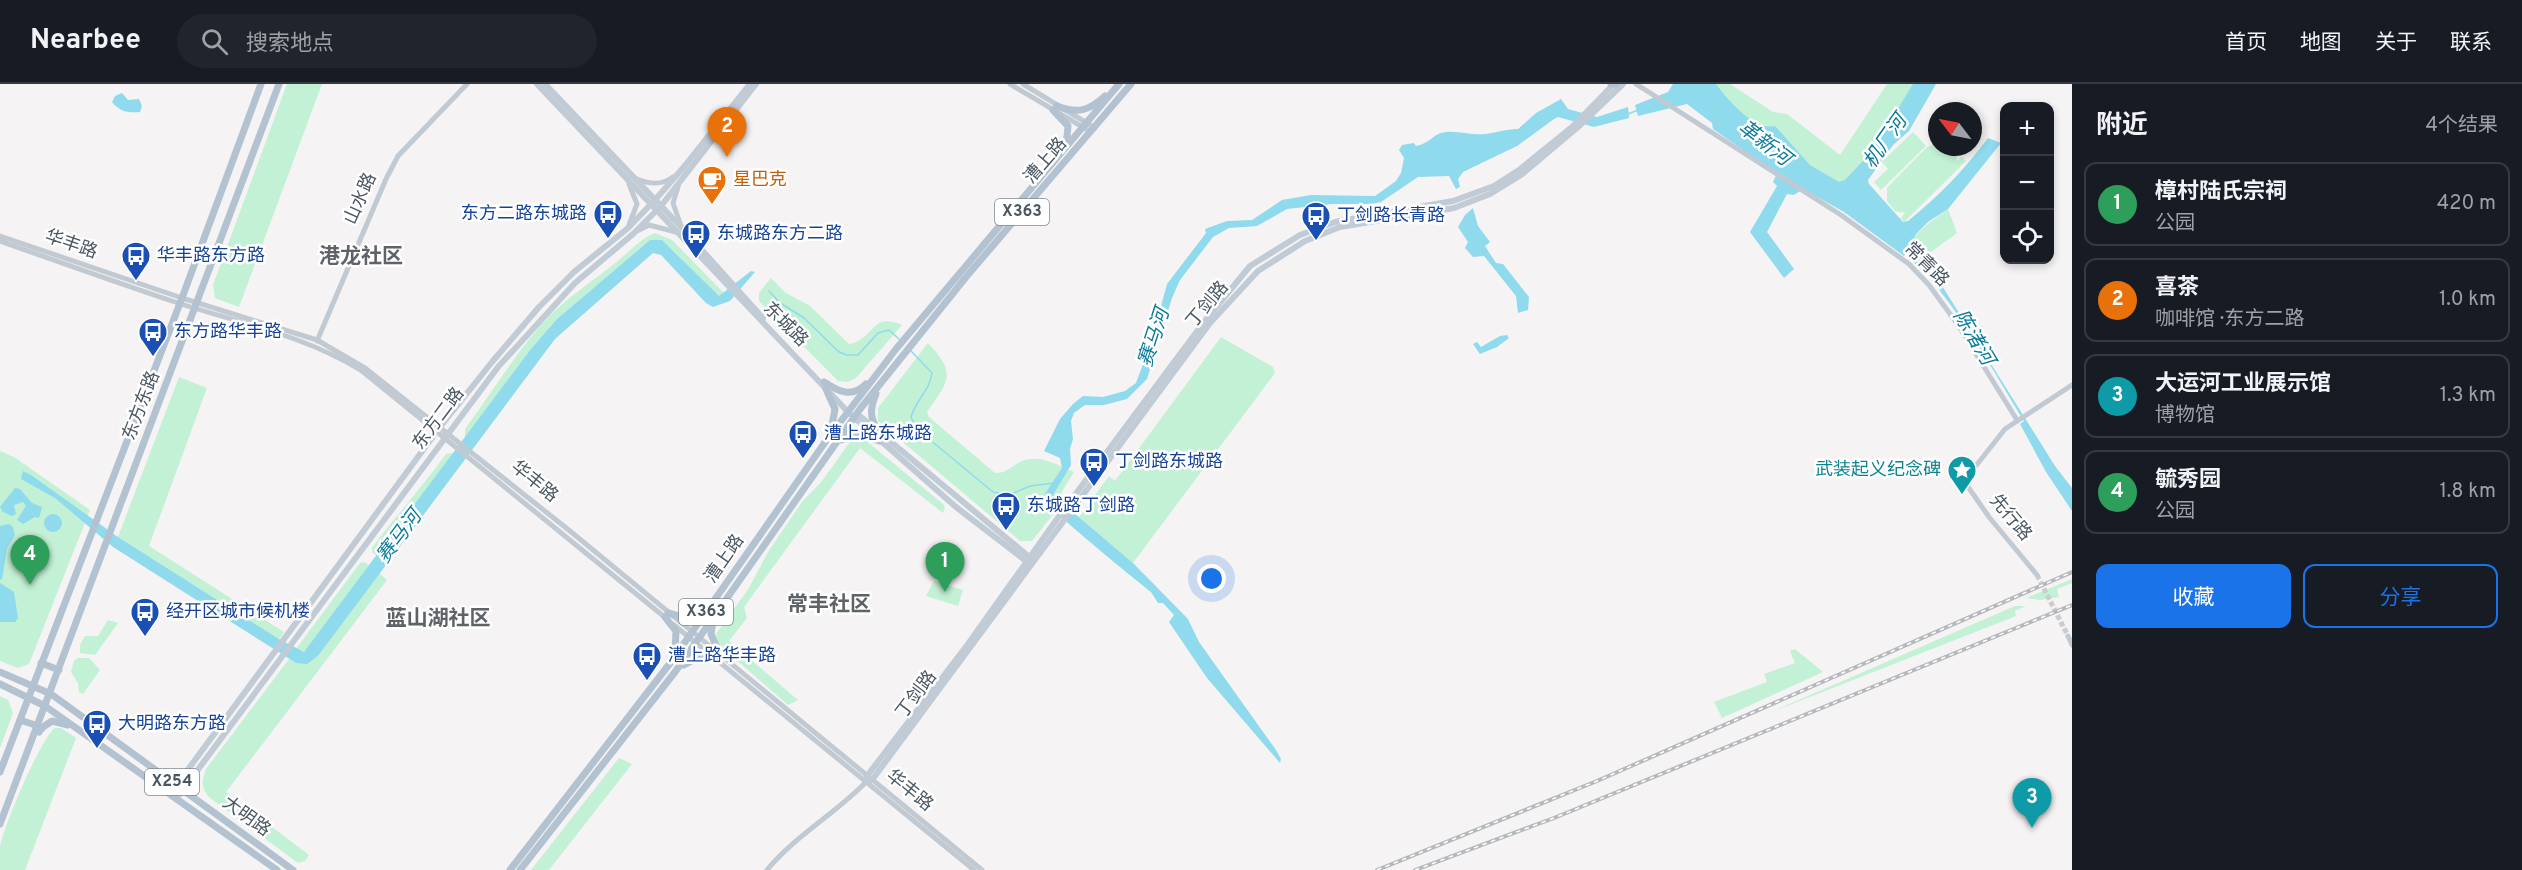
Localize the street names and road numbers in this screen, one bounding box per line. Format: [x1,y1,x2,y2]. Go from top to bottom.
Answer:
street label: 漕上路 [1020,133,1072,189]
street label: 山水路 [340,170,382,228]
road number: X363 [995,199,1049,225]
street label: 华丰路 [42,225,100,265]
street label: 常青路 [1899,238,1953,292]
street label: 丁剑路 [1182,277,1234,333]
street label: 东城路 [758,298,812,352]
street label: 东方东路 [118,368,166,444]
street label: 东方二路 [408,383,470,455]
street label: 华丰路 [506,456,562,508]
street label: 先行路 [1984,490,2036,546]
street label: 漕上路 [700,530,750,588]
road number: X363 [679,599,733,625]
street label: 丁剑路 [892,667,942,723]
street label: 华丰路 [881,765,937,817]
road number: X254 [145,769,199,795]
street label: 大明路 [217,792,275,842]

